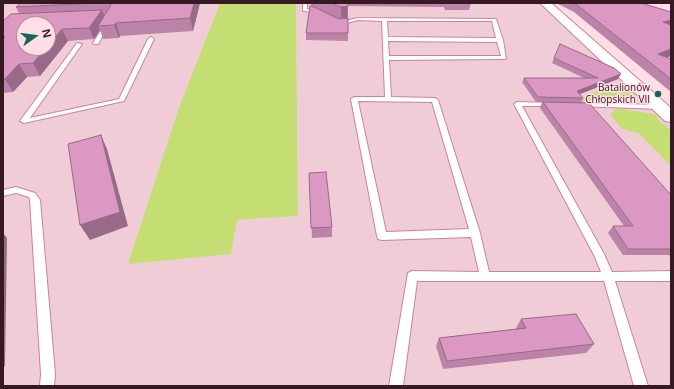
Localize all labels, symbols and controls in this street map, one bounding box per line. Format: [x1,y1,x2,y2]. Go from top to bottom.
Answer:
north arrow [16,16,56,56]
text: N [39,27,56,39]
place label: Batalionów Chłopskich VII [585,82,650,106]
marker: Batalionów Chłopskich VII [653,89,663,99]

